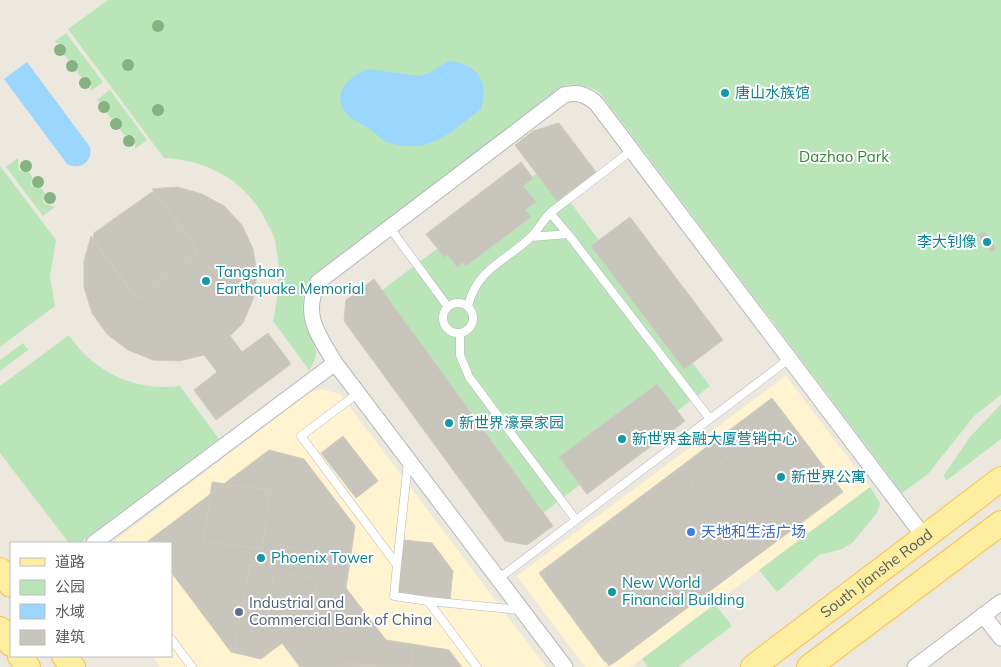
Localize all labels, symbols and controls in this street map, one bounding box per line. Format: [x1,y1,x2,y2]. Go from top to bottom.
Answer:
place label: 唐山水族馆 [735,83,810,102]
marker: 唐山水族馆 [719,87,731,99]
park label: Dazhao Park [799,147,889,166]
place label: 李大钊像 [917,232,977,251]
marker: 李大钊像 [981,236,993,248]
place label: Tangshan Earthquake Memorial [216,262,364,298]
marker: Tangshan Earthquake Memorial [200,275,212,287]
place label: 新世界濠景家园 [459,413,564,432]
marker: 新世界濠景家园 [443,417,455,429]
place label: 新世界金融大厦营销中心 [632,429,797,448]
marker: 新世界金融大厦营销中心 [616,433,628,445]
place label: 新世界公寓 [791,467,866,486]
marker: 新世界公寓 [775,471,787,483]
place label: 天地和生活广场 [701,522,806,541]
street label: South Jianshe Road [816,524,936,622]
marker: 天地和生活广场 [685,526,697,538]
legend [10,542,172,657]
place label: Phoenix Tower [271,548,374,567]
text: 道路 [55,552,85,571]
marker: Phoenix Tower [255,552,267,564]
place label: New World Financial Building [622,573,744,609]
text: 公园 [55,577,85,596]
marker: New World Financial Building [606,586,618,598]
place label: Industrial and Commercial Bank of China [249,593,432,629]
text: 水域 [55,602,85,621]
marker: Industrial and Commercial Bank of China [233,606,245,618]
text: 建筑 [55,627,85,646]

